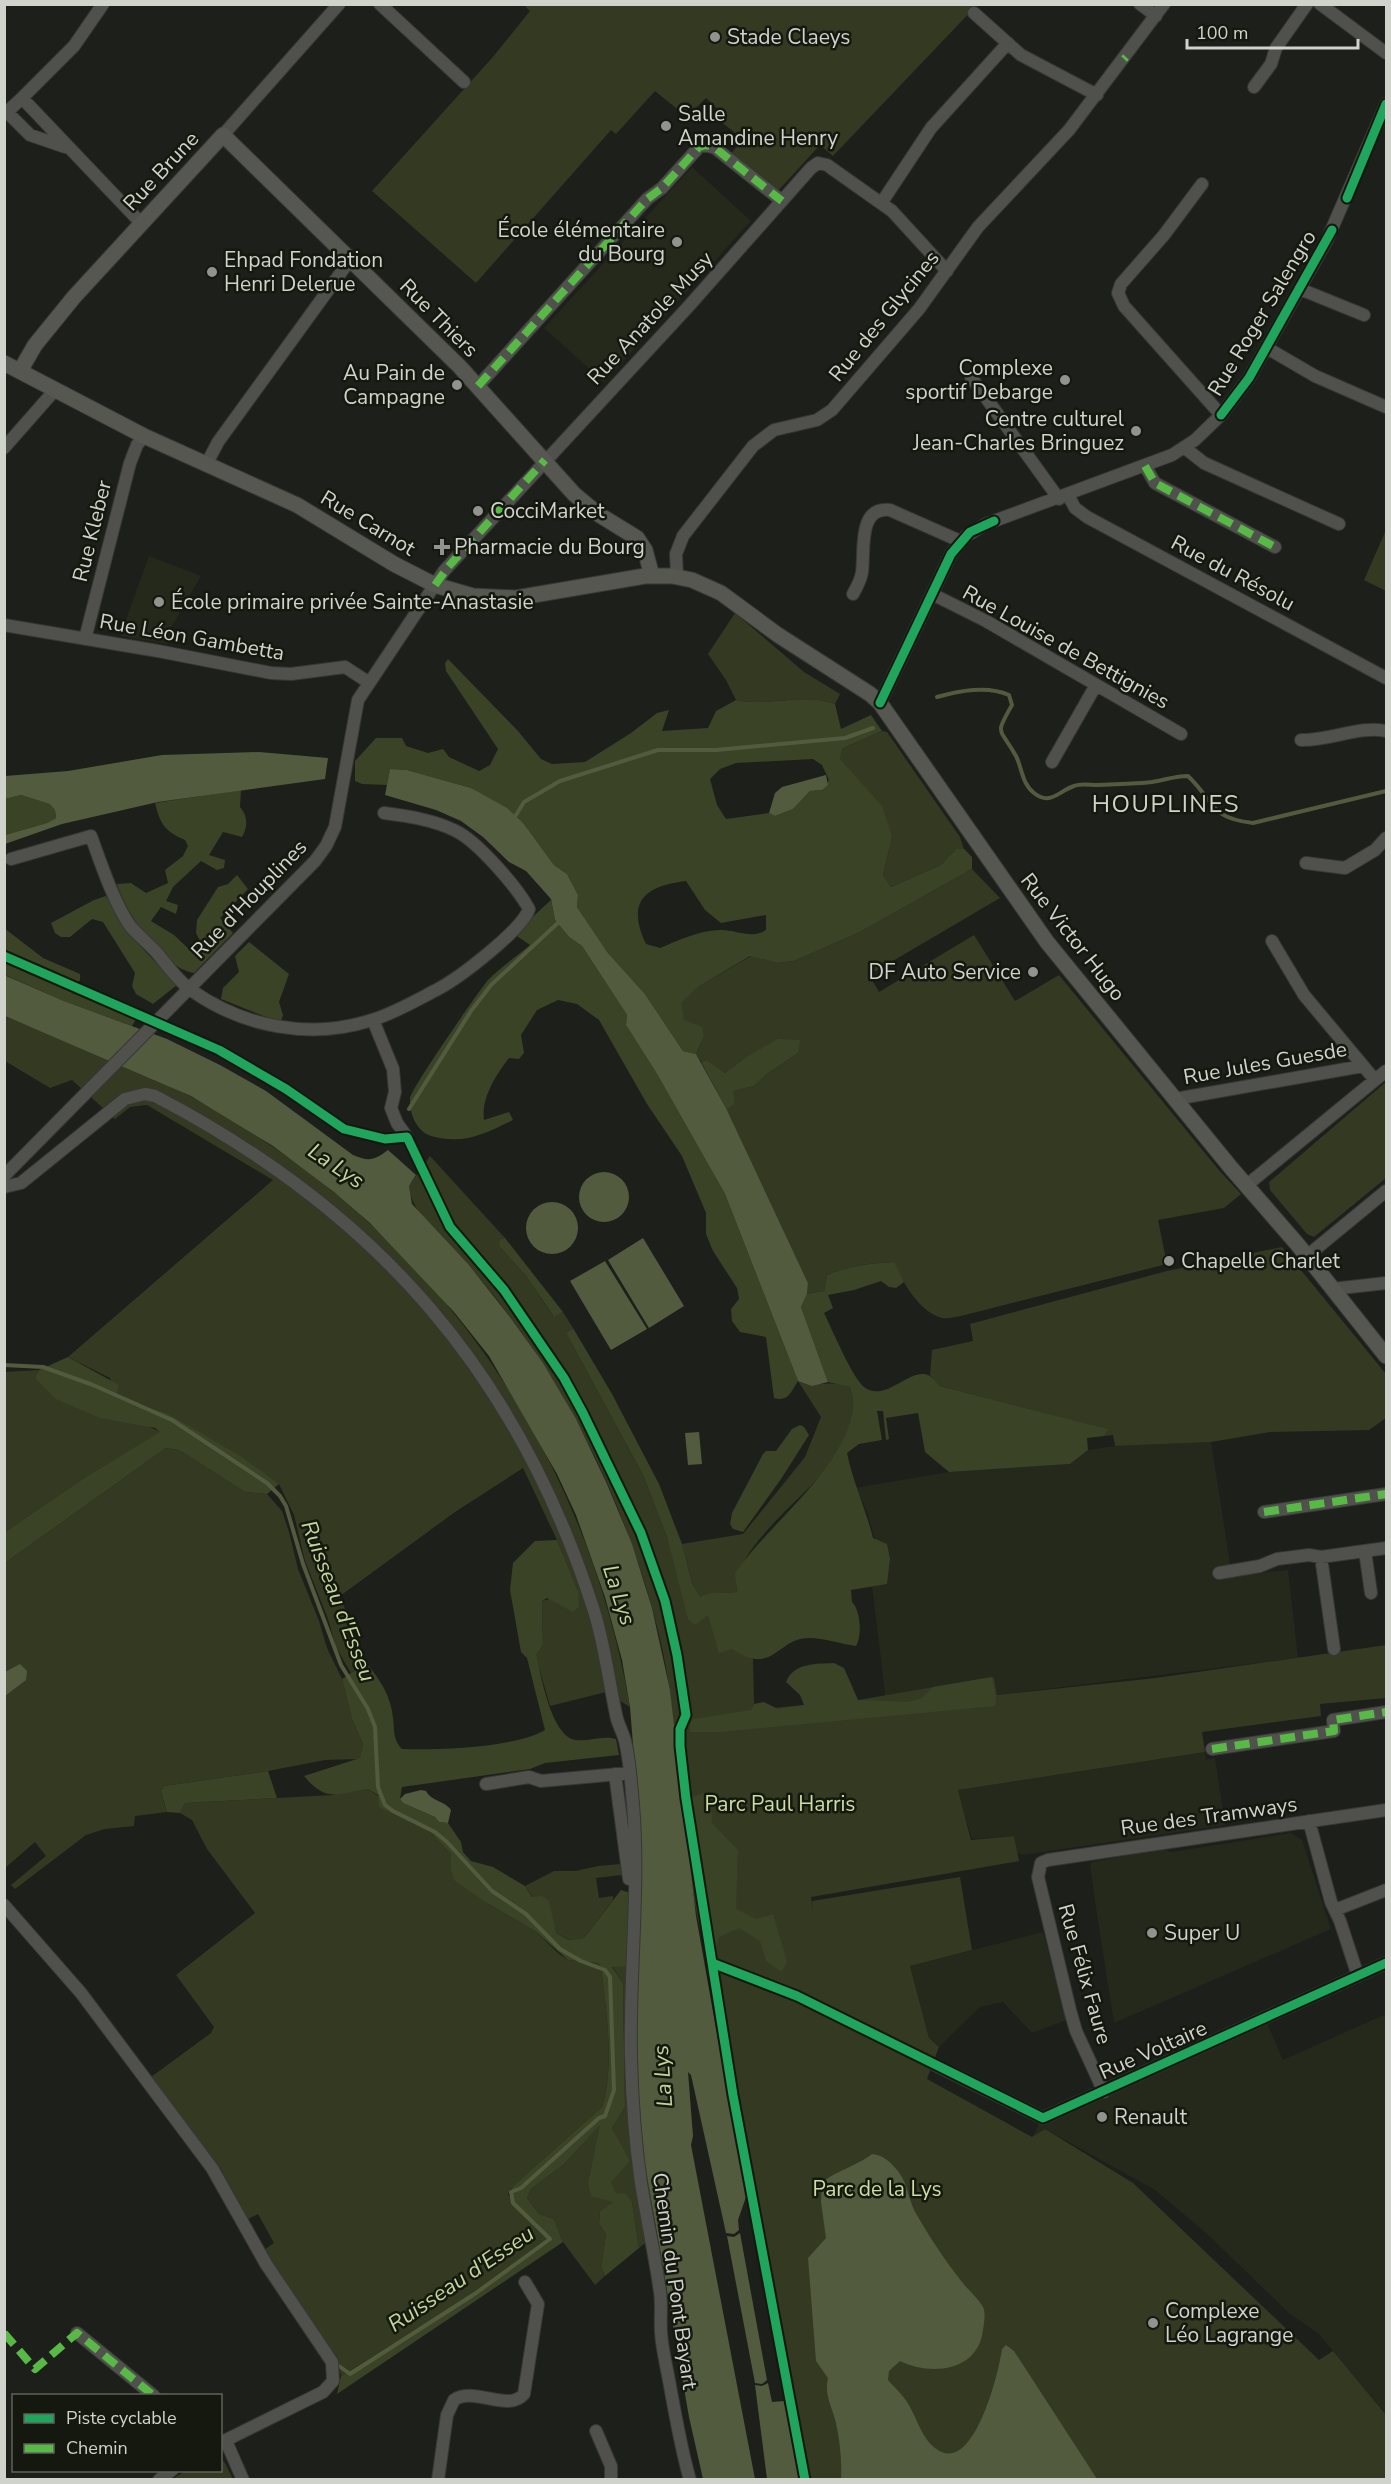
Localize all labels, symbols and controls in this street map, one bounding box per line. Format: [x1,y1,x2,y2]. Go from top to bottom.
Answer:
scale bar [1187,12,1358,50]
text: 100 m [1196,21,1248,45]
place label: Stade Claeys [727,23,850,51]
marker: Stade Claeys [708,30,722,44]
place label: Salle Amandine Henry [678,100,838,152]
marker: Salle Amandine Henry [659,119,673,133]
street label: Rue Brune [117,125,205,217]
place label: École élémentaire du Bourg [498,216,665,268]
street label: Rue Roger Salengro [1201,225,1323,401]
marker: École élémentaire du Bourg [670,235,684,249]
street label: Rue Anatole Musy [581,245,719,391]
street label: Rue des Glycines [822,245,946,387]
place label: Ehpad Fondation Henri Delerue [224,246,383,298]
marker: Ehpad Fondation Henri Delerue [205,265,219,279]
street label: Rue Thiers [394,273,484,363]
place label: Complexe sportif Debarge [905,354,1053,406]
place label: Au Pain de Campagne [343,359,445,411]
marker: Complexe sportif Debarge [1058,373,1072,387]
marker: Au Pain de Campagne [450,378,464,392]
place label: Centre culturel Jean-Charles Bringuez [912,405,1125,457]
marker: Centre culturel Jean-Charles Bringuez [1129,424,1143,438]
street label: Rue Kleber [66,477,118,585]
street label: Rue Carnot [315,484,421,563]
place label: CocciMarket [490,497,605,525]
marker: CocciMarket [471,504,485,518]
street label: Rue du Résolu [1166,529,1300,617]
place label: Pharmacie du Bourg [454,533,645,561]
marker: Pharmacie du Bourg [435,540,449,554]
street label: Rue Louise de Bettignies [958,578,1174,716]
place label: École primaire privée Sainte-Anastasie [171,588,534,616]
marker: École primaire privée Sainte-Anastasie [152,595,166,609]
street label: Rue Léon Gambetta [97,607,287,667]
district label: HOUPLINES [1092,788,1240,820]
street label: Rue d'Houplines [185,833,313,965]
street label: Rue Victor Hugo [1014,867,1132,1007]
place label: DF Auto Service [868,958,1021,986]
marker: DF Auto Service [1026,965,1040,979]
street label: Rue Jules Guesde [1181,1035,1349,1091]
water label: La Lys [302,1136,370,1196]
place label: Chapelle Charlet [1181,1247,1340,1275]
marker: Chapelle Charlet [1162,1254,1176,1268]
water label: Ruisseau d'Esseu [293,1516,383,1686]
water label: La Lys [595,1561,643,1629]
park label: Parc Paul Harris [705,1790,855,1818]
street label: Rue des Tramways [1119,1790,1299,1842]
street label: Rue Félix Faure [1052,1901,1118,2047]
place label: Super U [1164,1919,1240,1947]
marker: Super U [1145,1926,1159,1940]
street label: Rue Voltaire [1095,2014,1211,2086]
water label: La Lys [646,2044,680,2108]
place label: Renault [1114,2103,1188,2131]
marker: Renault [1095,2110,1109,2124]
street label: Chemin du Pont Bayart [646,2171,704,2392]
park label: Parc de la Lys [812,2175,942,2203]
water label: Ruisseau d'Esseu [382,2219,540,2339]
place label: Complexe Léo Lagrange [1165,2297,1293,2349]
marker: Complexe Léo Lagrange [1146,2316,1160,2330]
legend [12,2394,222,2472]
text: Piste cyclable [66,2406,177,2430]
text: Chemin [66,2436,128,2460]

